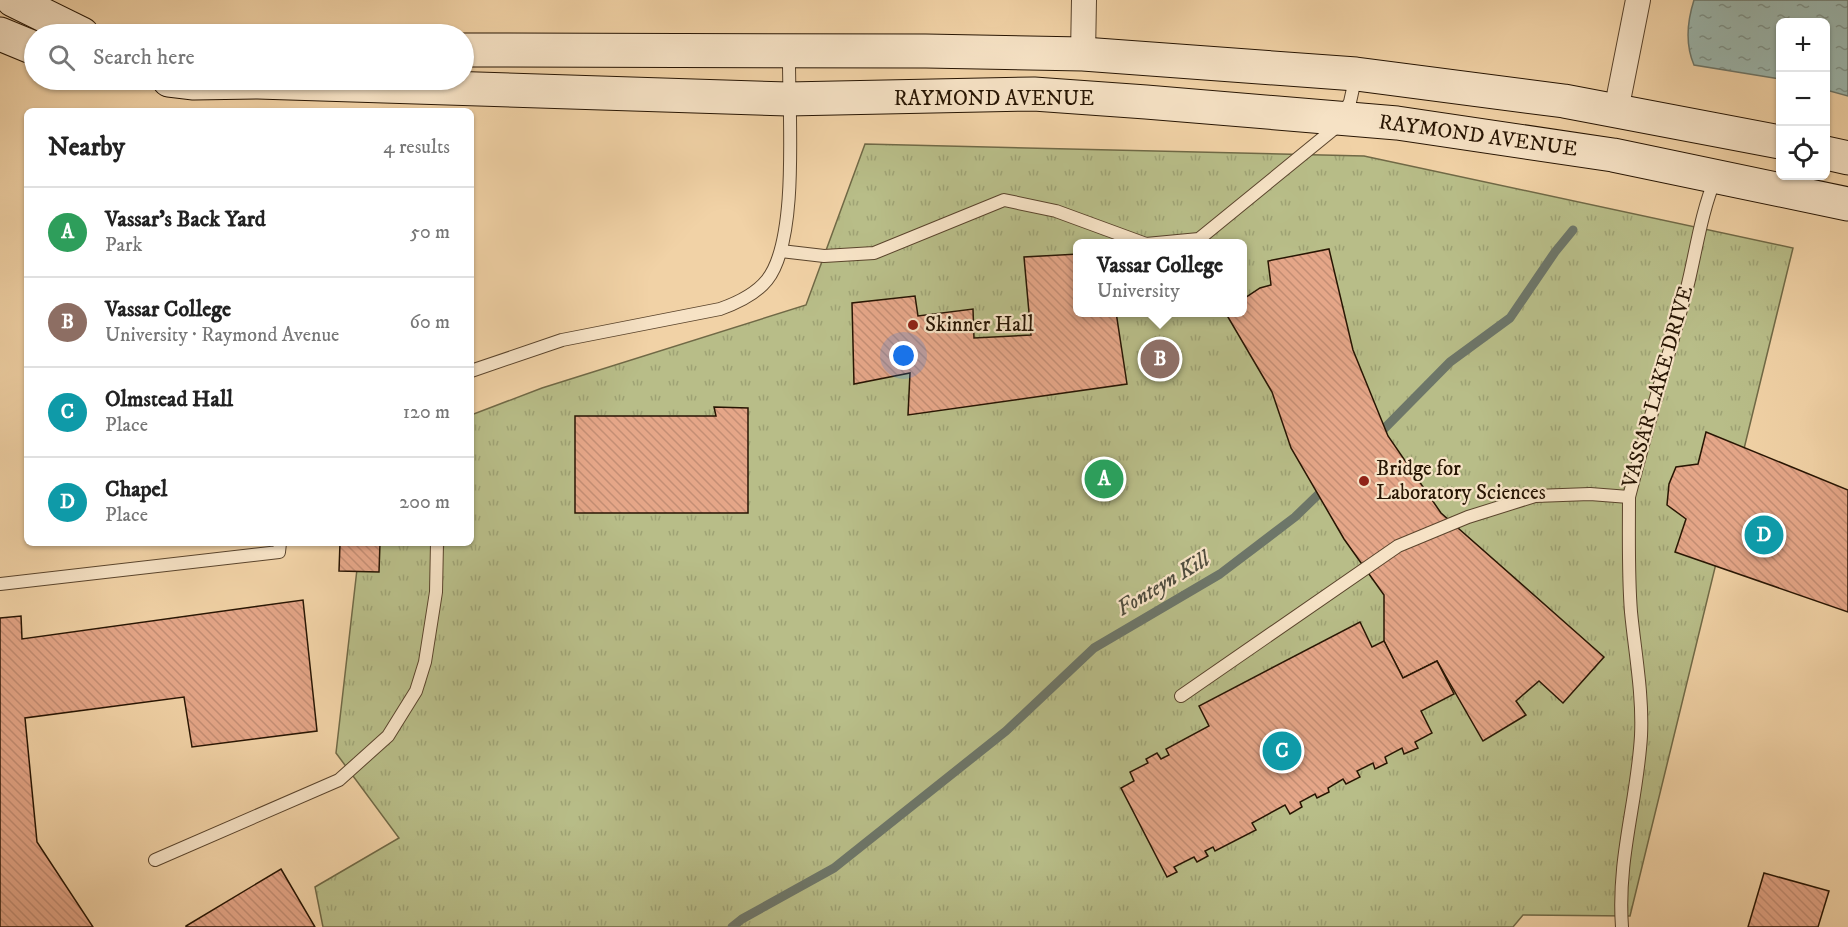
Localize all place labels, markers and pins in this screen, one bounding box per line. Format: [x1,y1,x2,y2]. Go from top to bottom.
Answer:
place label: Skinner Hall [925,312,1035,338]
marker: Skinner Hall [906,318,920,332]
pin: B [1140,336,1180,382]
pin: A [1084,456,1124,502]
place label: Bridge for Laboratory Sciences [1376,456,1546,506]
marker: Bridge for Laboratory Sciences [1357,474,1371,488]
pin: D [1744,512,1784,558]
pin: C [1262,728,1302,774]

